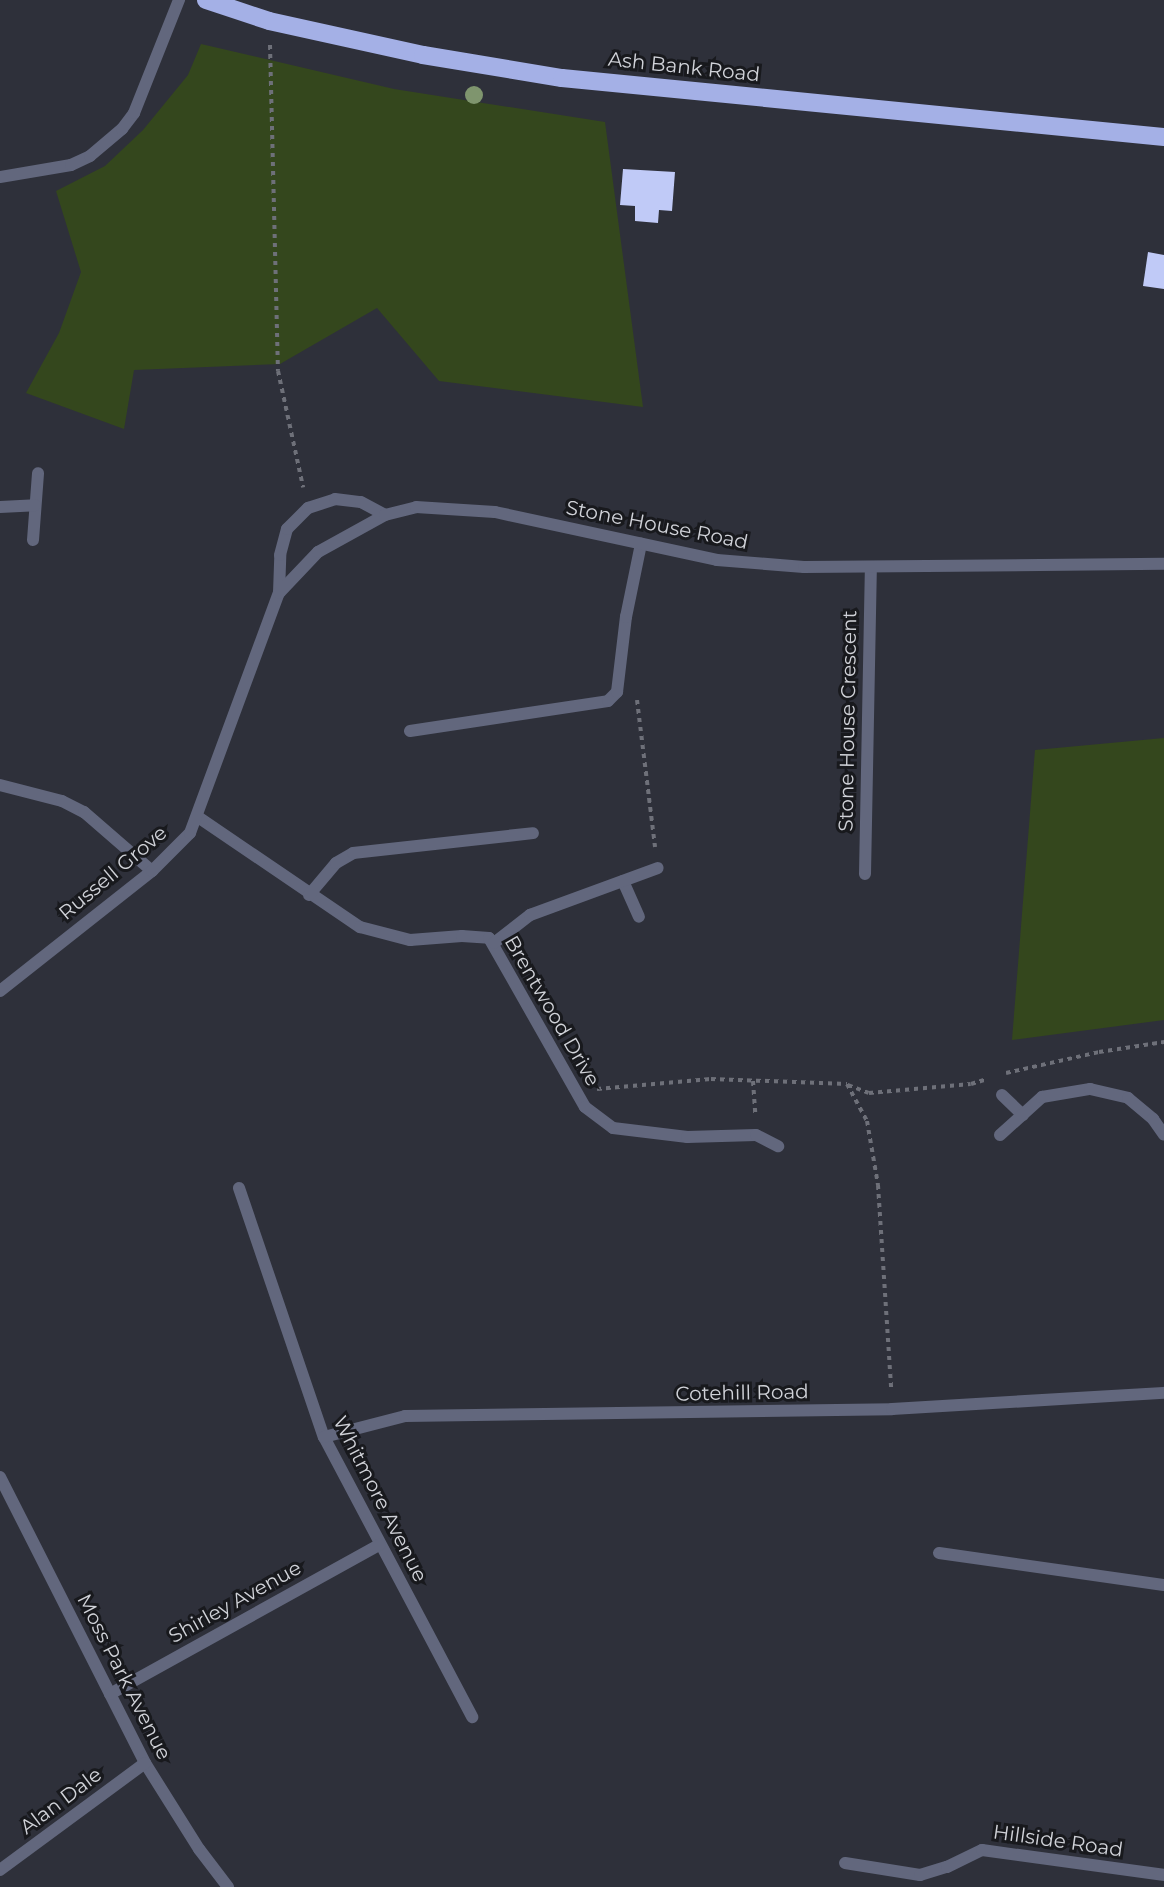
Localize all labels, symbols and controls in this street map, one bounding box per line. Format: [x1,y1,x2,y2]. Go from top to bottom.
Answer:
street label: Ash Bank Road [607,47,761,87]
street label: Stone House Road [564,496,750,554]
street label: Stone House Crescent [834,610,862,832]
street label: Russell Grove [54,821,172,925]
street label: Brentwood Drive [499,931,605,1091]
street label: Cotehill Road [675,1380,809,1406]
street label: Whitmore Avenue [328,1412,432,1586]
street label: Shirley Avenue [164,1556,306,1648]
street label: Moss Park Avenue [72,1590,176,1764]
street label: Alan Dale [15,1763,107,1839]
street label: Hillside Road [992,1820,1124,1862]

